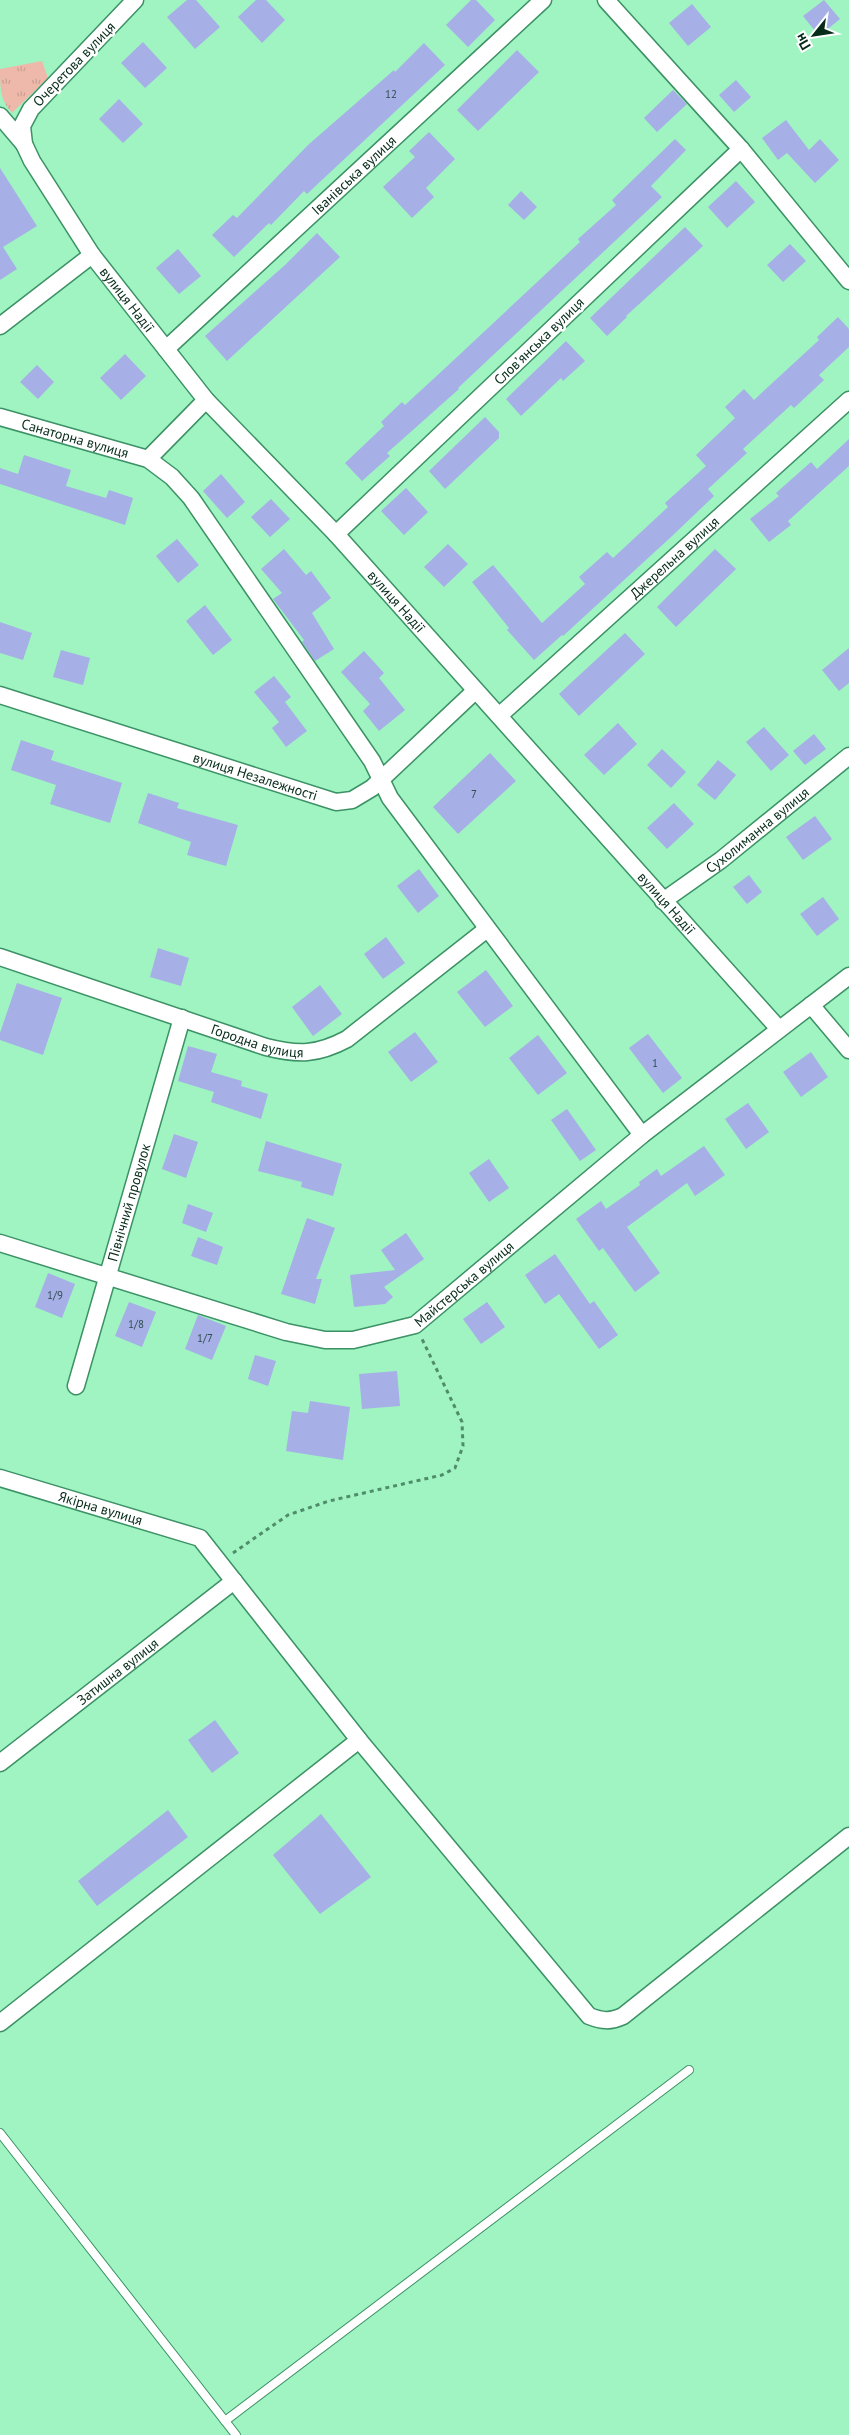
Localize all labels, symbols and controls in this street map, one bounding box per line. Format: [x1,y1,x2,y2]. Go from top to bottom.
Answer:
north arrow [789,10,839,60]
street label: Очеретова вулиця [29,18,119,110]
text: Пн [791,30,815,53]
house number: 12 [385,87,397,101]
street label: Іванівська вулиця [308,131,400,219]
street label: вулиця Надії [96,263,158,336]
street label: Словʼянська вулиця [490,293,588,389]
street label: Санаторна вулиця [19,415,131,462]
street label: Джерельна вулиця [626,513,723,602]
street label: вулиця Надії [364,567,429,637]
street label: вулиця Незалежності [191,748,320,805]
street label: Сухолиманна вулиця [702,783,813,877]
house number: 7 [471,787,477,801]
street label: вулиця Надії [634,868,699,938]
street label: Городна вулиця [209,1020,304,1061]
house number: 1 [652,1056,658,1070]
street label: Північний провулок [103,1141,154,1264]
street label: Майстерська вулиця [410,1237,517,1331]
house number: 1/9 [47,1288,63,1302]
house number: 1/8 [128,1317,144,1331]
house number: 1/7 [197,1331,213,1345]
street label: Якірна вулиця [56,1487,145,1529]
street label: Затишна вулиця [73,1634,162,1709]

